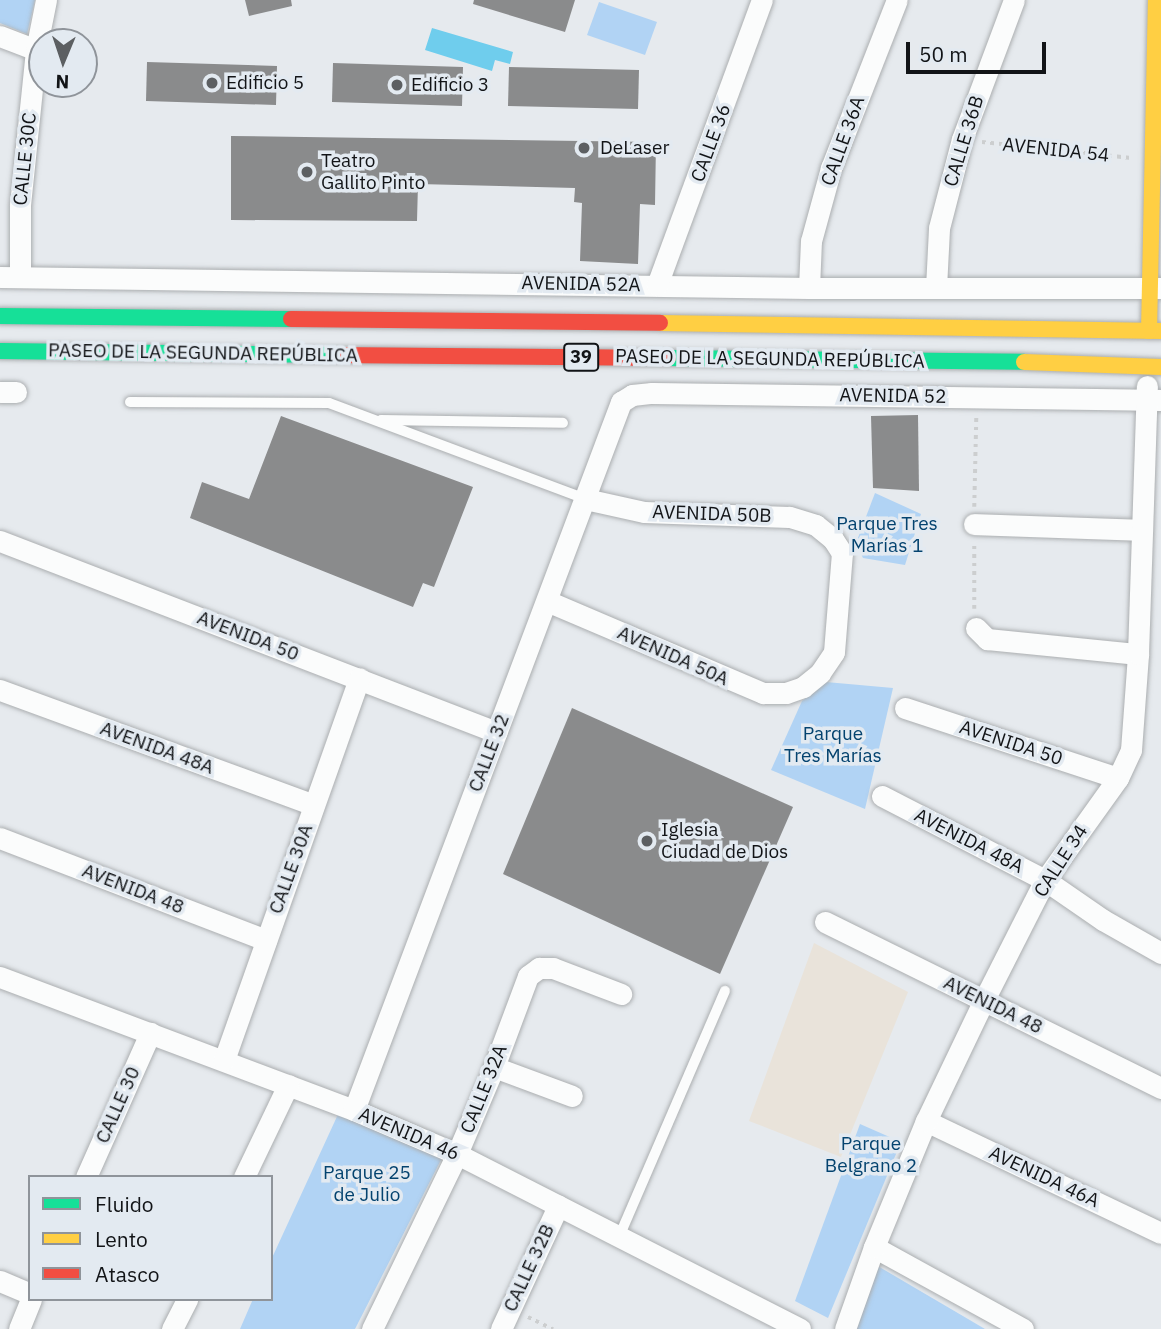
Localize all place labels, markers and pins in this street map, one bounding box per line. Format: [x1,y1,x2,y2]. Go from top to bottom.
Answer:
place label: Edificio 5 [226,72,304,94]
place label: Edificio 3 [411,74,489,96]
marker: Edificio 5 [204,75,220,91]
marker: Edificio 3 [389,77,405,93]
place label: DeLaser [600,137,669,159]
marker: DeLaser [574,138,594,158]
place label: Teatro Gallito Pinto [321,150,425,194]
marker: Teatro Gallito Pinto [299,164,315,180]
place label: Iglesia Ciudad de Dios [661,819,788,863]
marker: Iglesia Ciudad de Dios [639,833,655,849]

